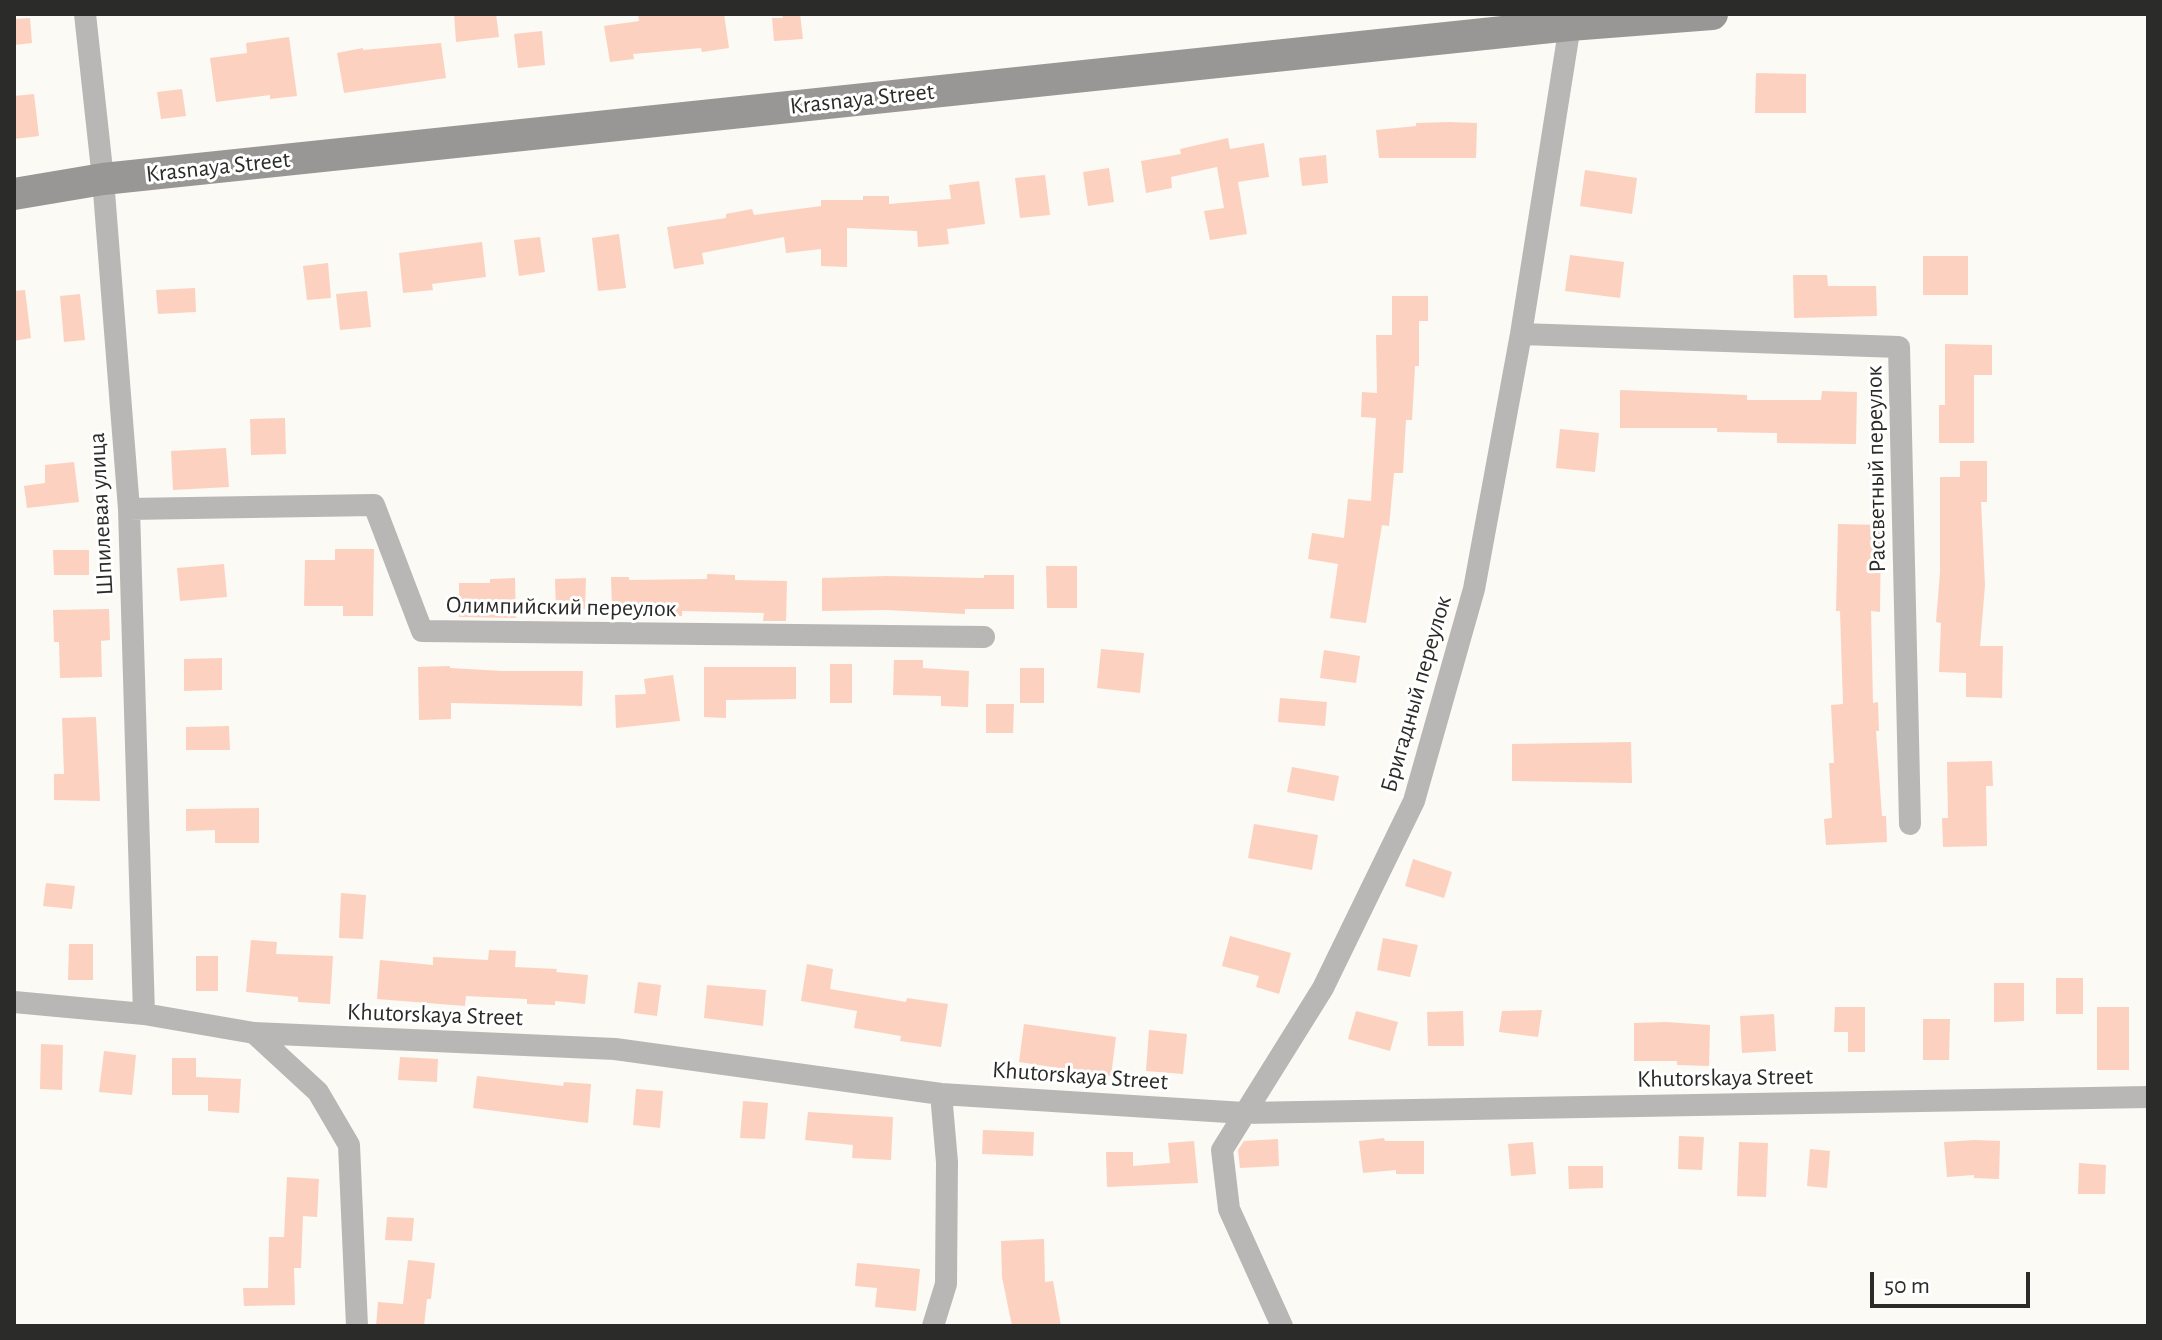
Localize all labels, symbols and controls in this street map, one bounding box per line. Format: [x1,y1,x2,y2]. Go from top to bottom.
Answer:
street label: Krasnaya Street [788,77,936,121]
street label: Krasnaya Street [144,145,292,189]
street label: Рассветный переулок [1860,365,1892,573]
street label: Шпилевая улица [82,432,120,596]
street label: Олимпийский переулок [445,591,677,623]
street label: Бригадный переулок [1374,592,1458,796]
street label: Khutorskaya Street [347,998,523,1032]
street label: Khutorskaya Street [991,1055,1169,1097]
street label: Khutorskaya Street [1637,1062,1813,1094]
scale bar [1874,1256,2034,1306]
text: 50 m [1884,1274,1930,1298]

